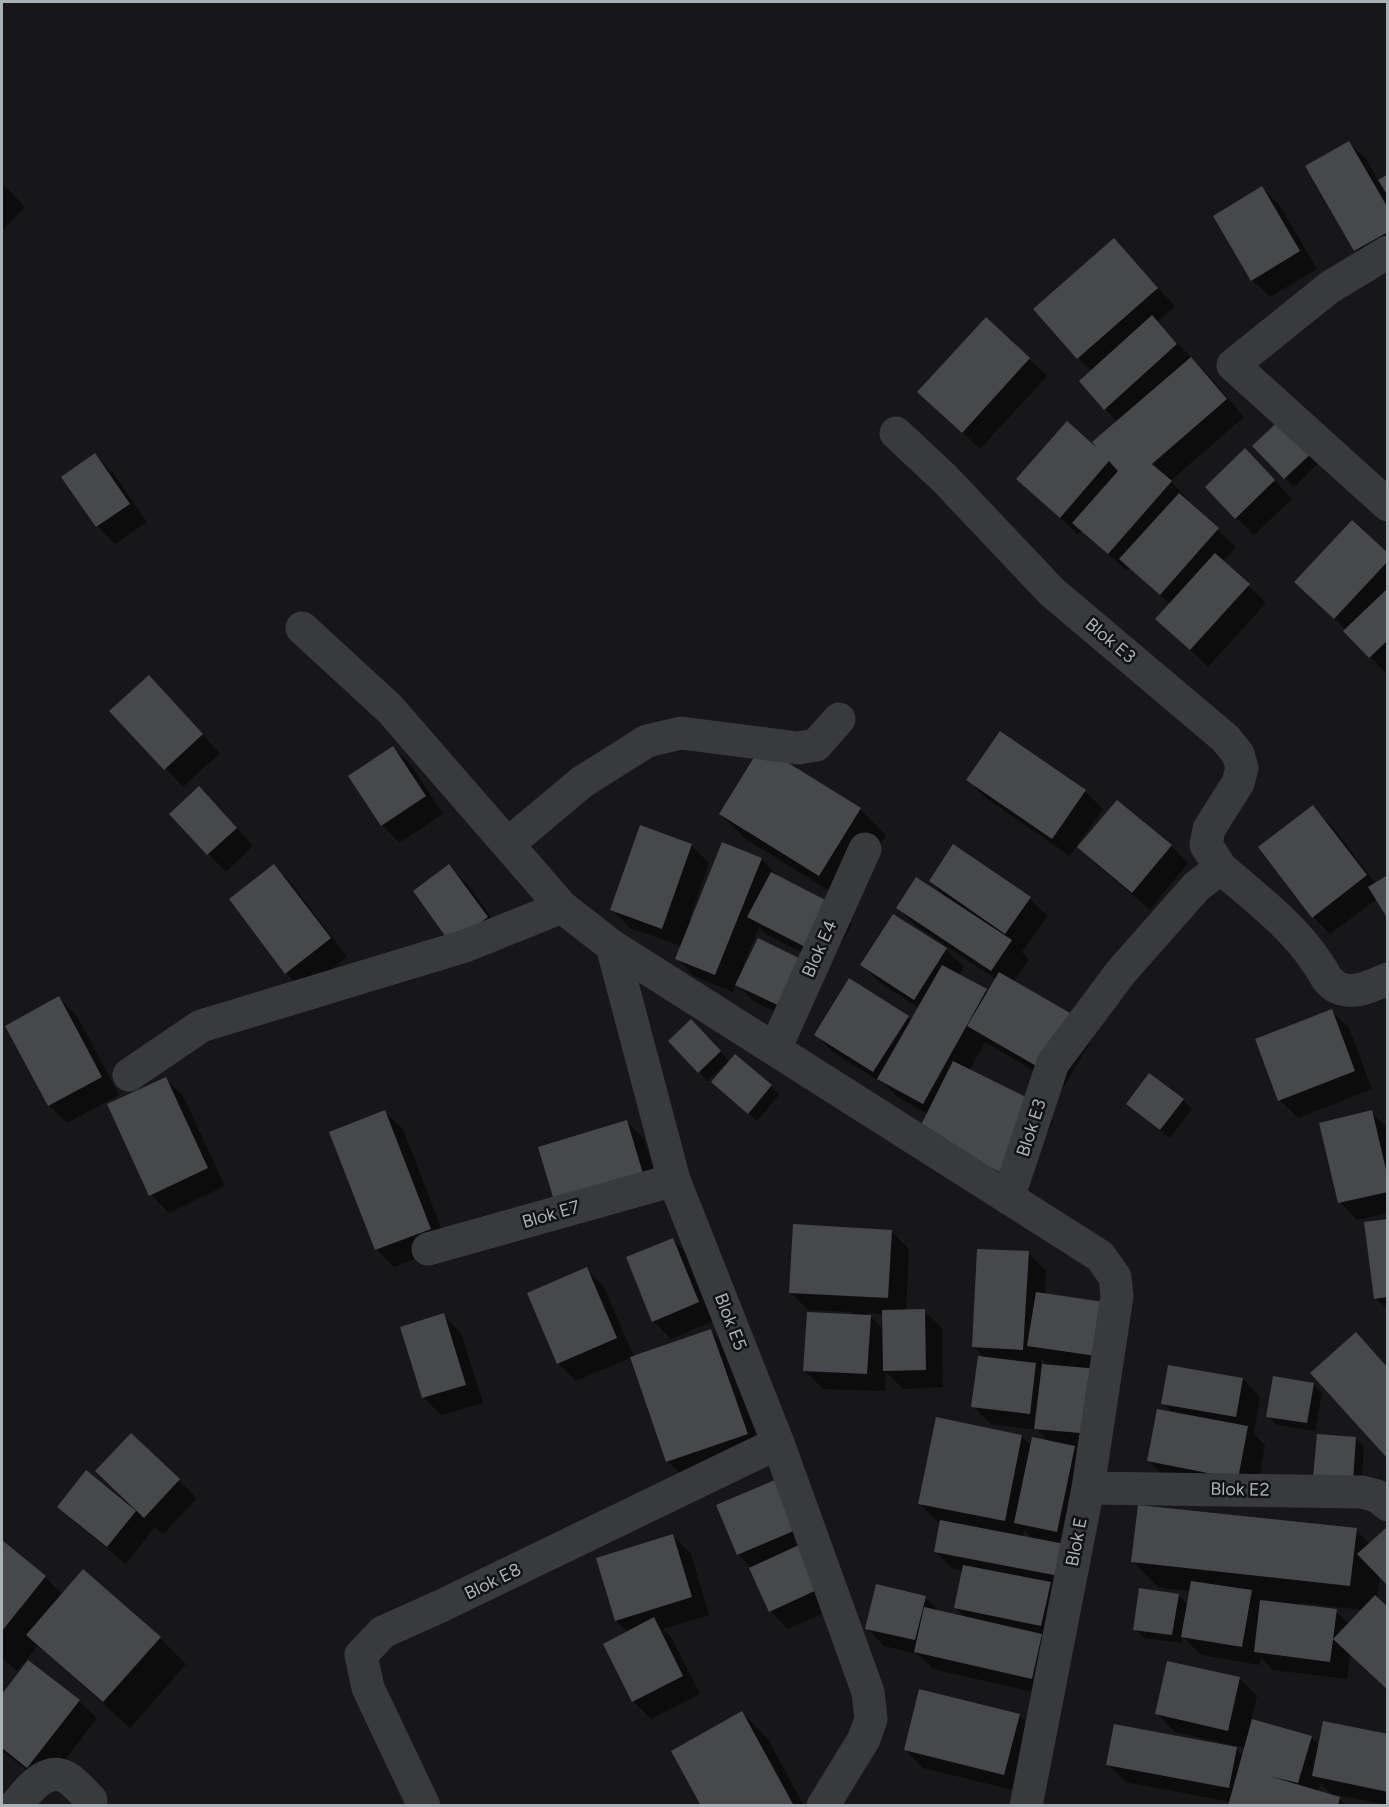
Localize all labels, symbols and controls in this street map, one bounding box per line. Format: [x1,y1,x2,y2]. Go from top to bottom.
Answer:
street label: Blok E3 [1080,614,1140,668]
street label: Blok E4 [798,917,842,981]
street label: Blok E3 [1013,1097,1051,1159]
street label: Blok E7 [520,1197,582,1233]
street label: Blok E5 [709,1290,751,1354]
street label: Blok E2 [1210,1479,1270,1501]
street label: Blok E [1062,1516,1092,1568]
street label: Blok E8 [461,1559,525,1605]

